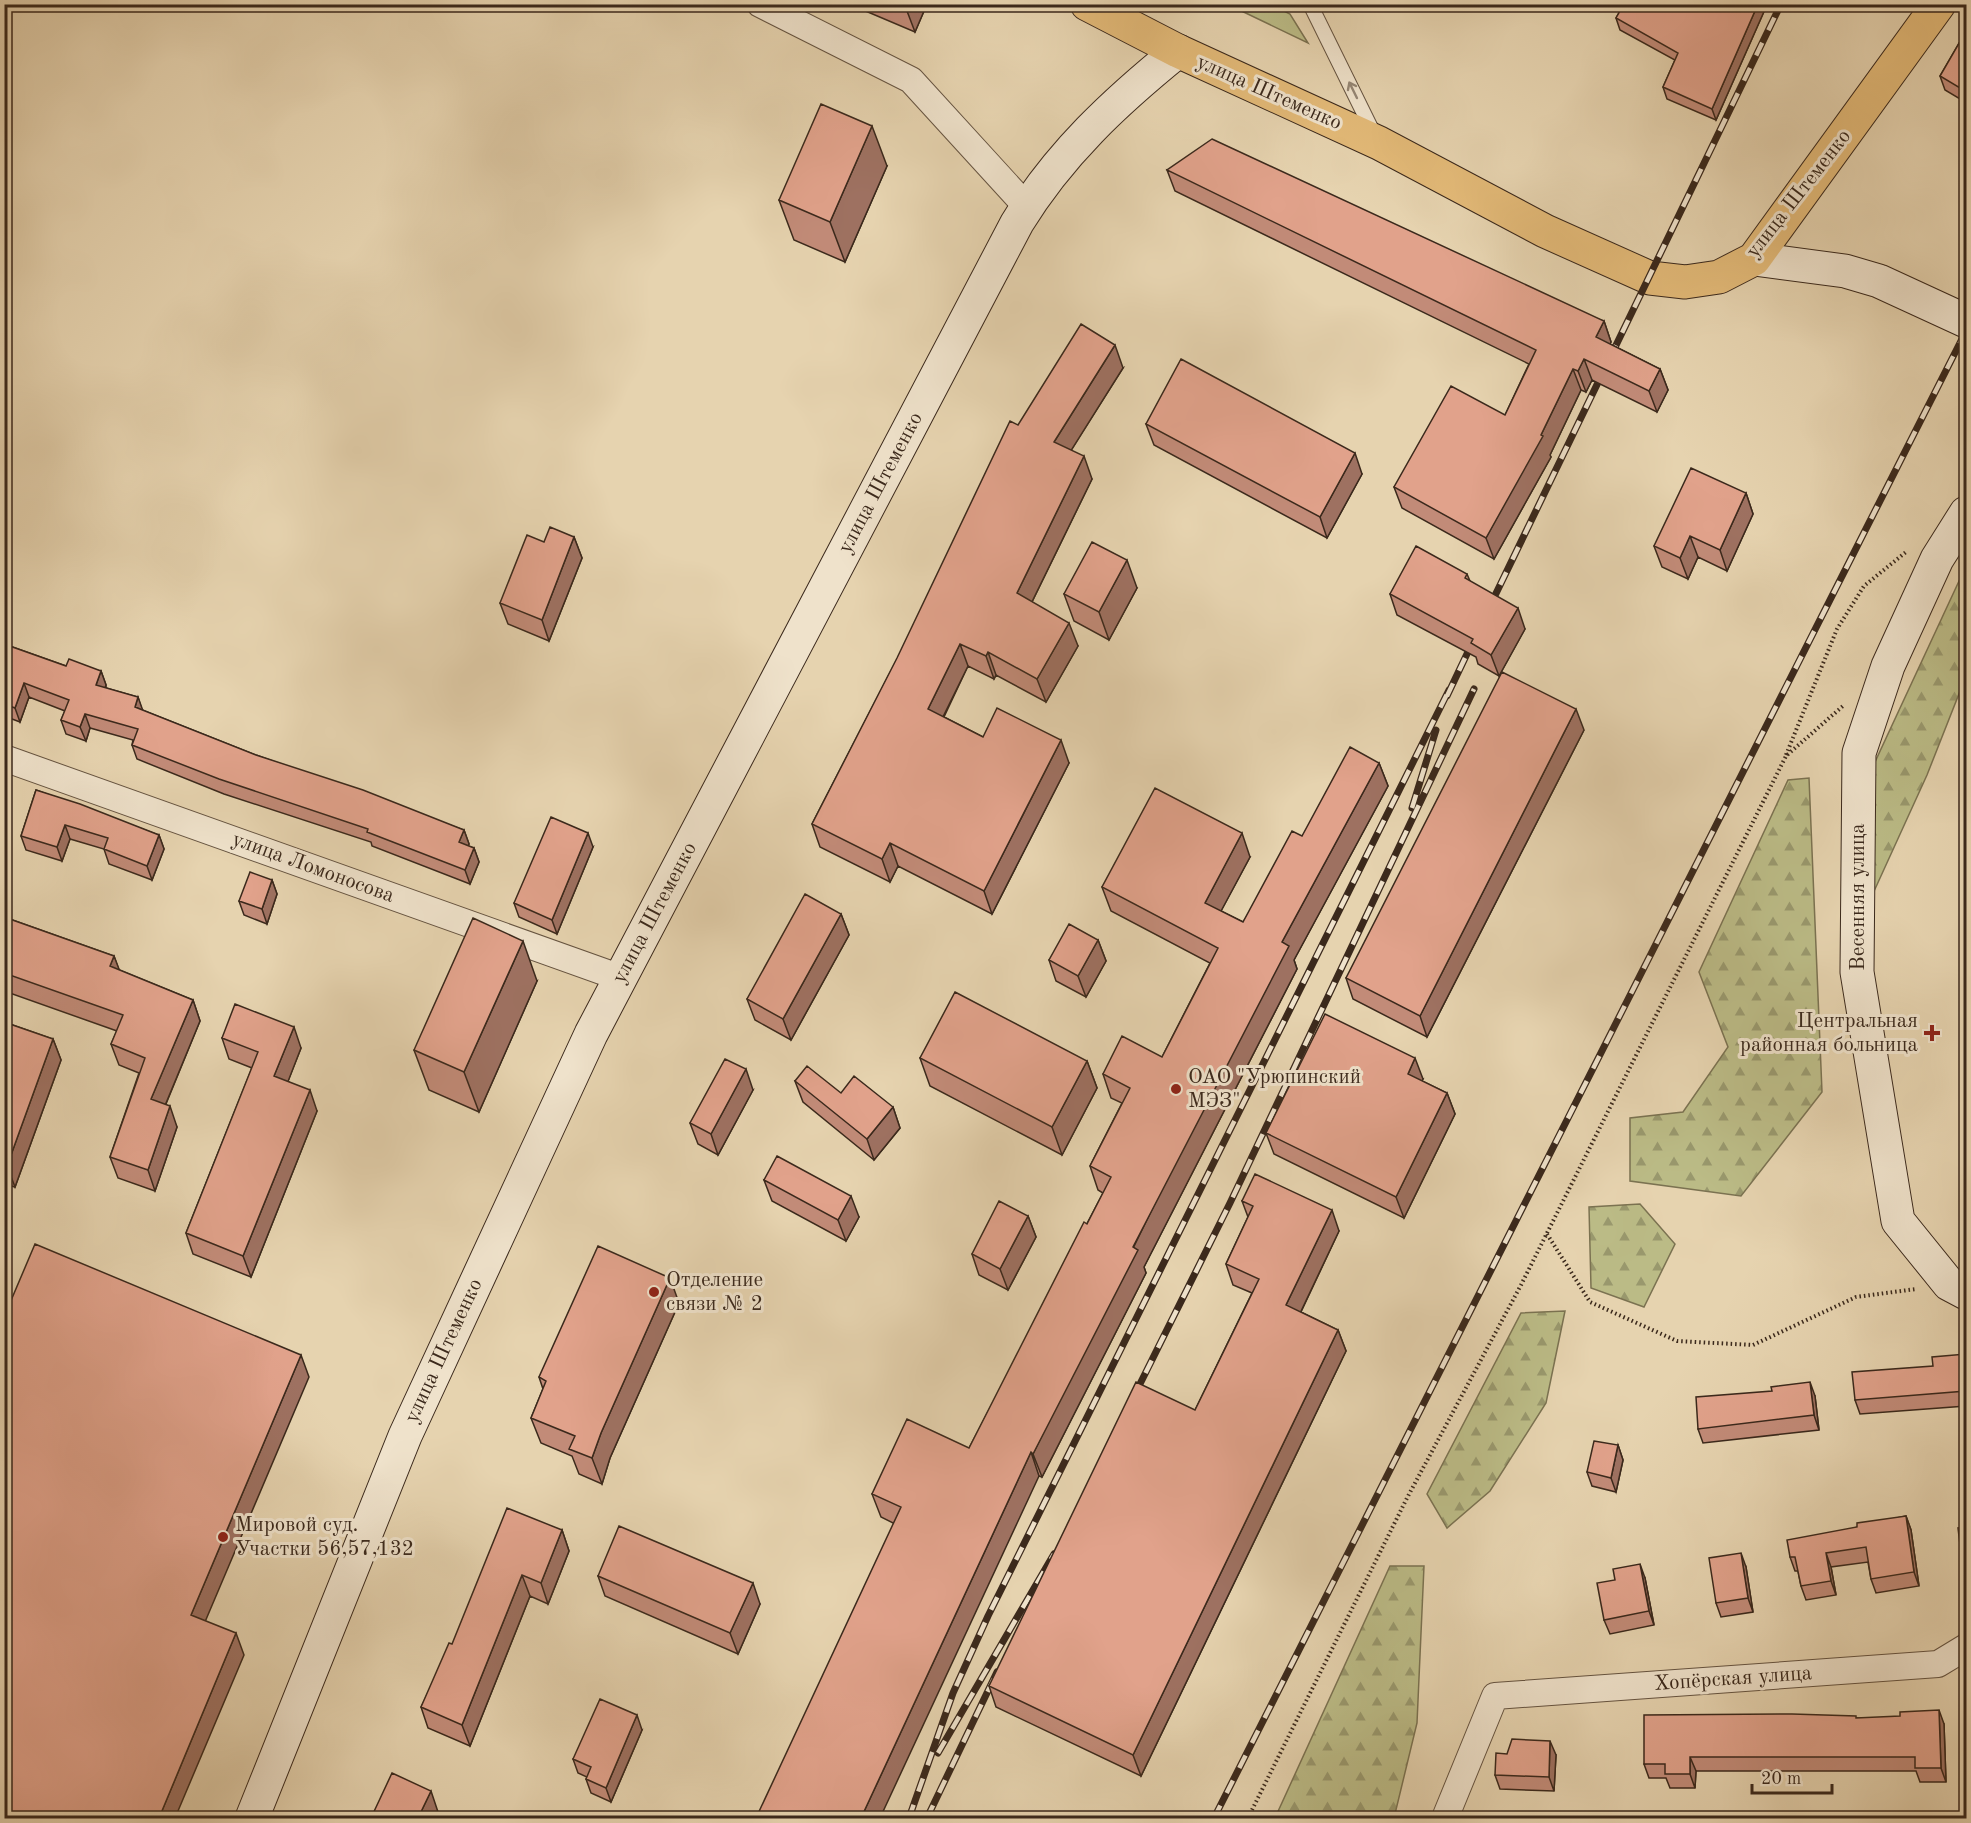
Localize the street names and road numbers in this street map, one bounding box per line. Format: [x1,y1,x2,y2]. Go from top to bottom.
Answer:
street label: улица Штеменко [1193,52,1345,134]
street label: улица Штеменко [1743,126,1855,262]
street label: улица Штеменко [835,409,927,557]
street label: Весенняя улица [1848,823,1869,971]
street label: улица Ломоносова [229,829,397,907]
street label: улица Штеменко [609,839,701,987]
street label: улица Штеменко [401,1276,487,1426]
street label: Хопёрская улица [1653,1663,1813,1695]

